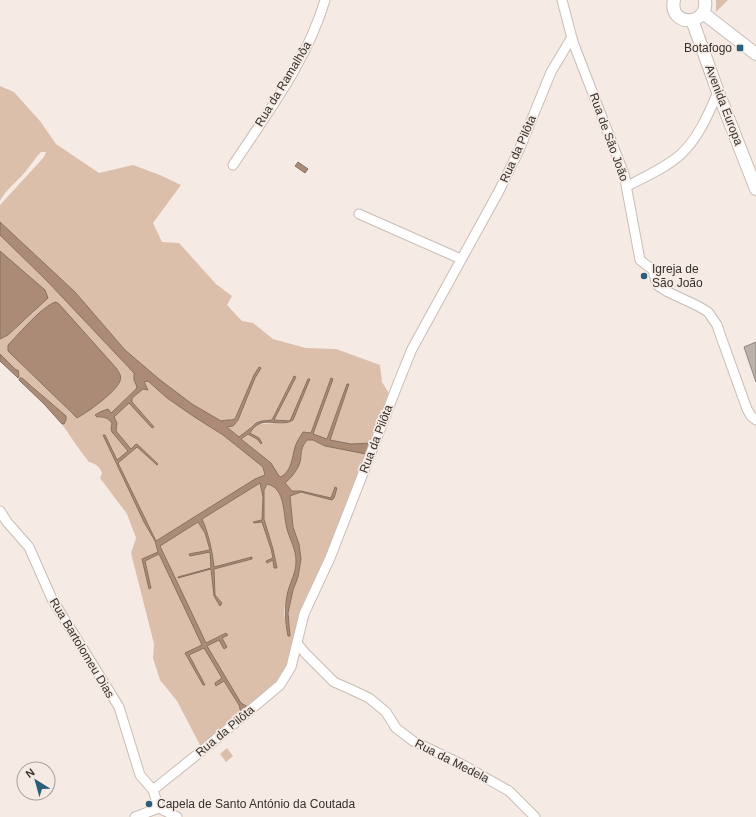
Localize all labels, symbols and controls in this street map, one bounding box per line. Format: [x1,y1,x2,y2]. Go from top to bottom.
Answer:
street label: Rua da Ramalhôa [252,39,314,129]
place label: Botafogo [684,41,732,55]
marker: Botafogo [735,43,745,53]
street label: Avenida Europa [702,63,746,148]
street label: Rua de São João [587,91,632,183]
street label: Rua da Pilôta [497,113,539,185]
place label: Igreja de São João [652,262,703,290]
marker: Igreja de São João [639,271,649,281]
street label: Rua da Pilôta [357,403,396,475]
street label: Rua Bartolomeu Dias [47,596,117,700]
street label: Rua da Pilôta [193,702,257,760]
street label: Rua da Medela [413,736,492,786]
north arrow [16,761,56,801]
text: N [23,766,37,780]
place label: Capela de Santo António da Coutada [157,797,355,811]
marker: Capela de Santo António da Coutada [144,799,154,809]

